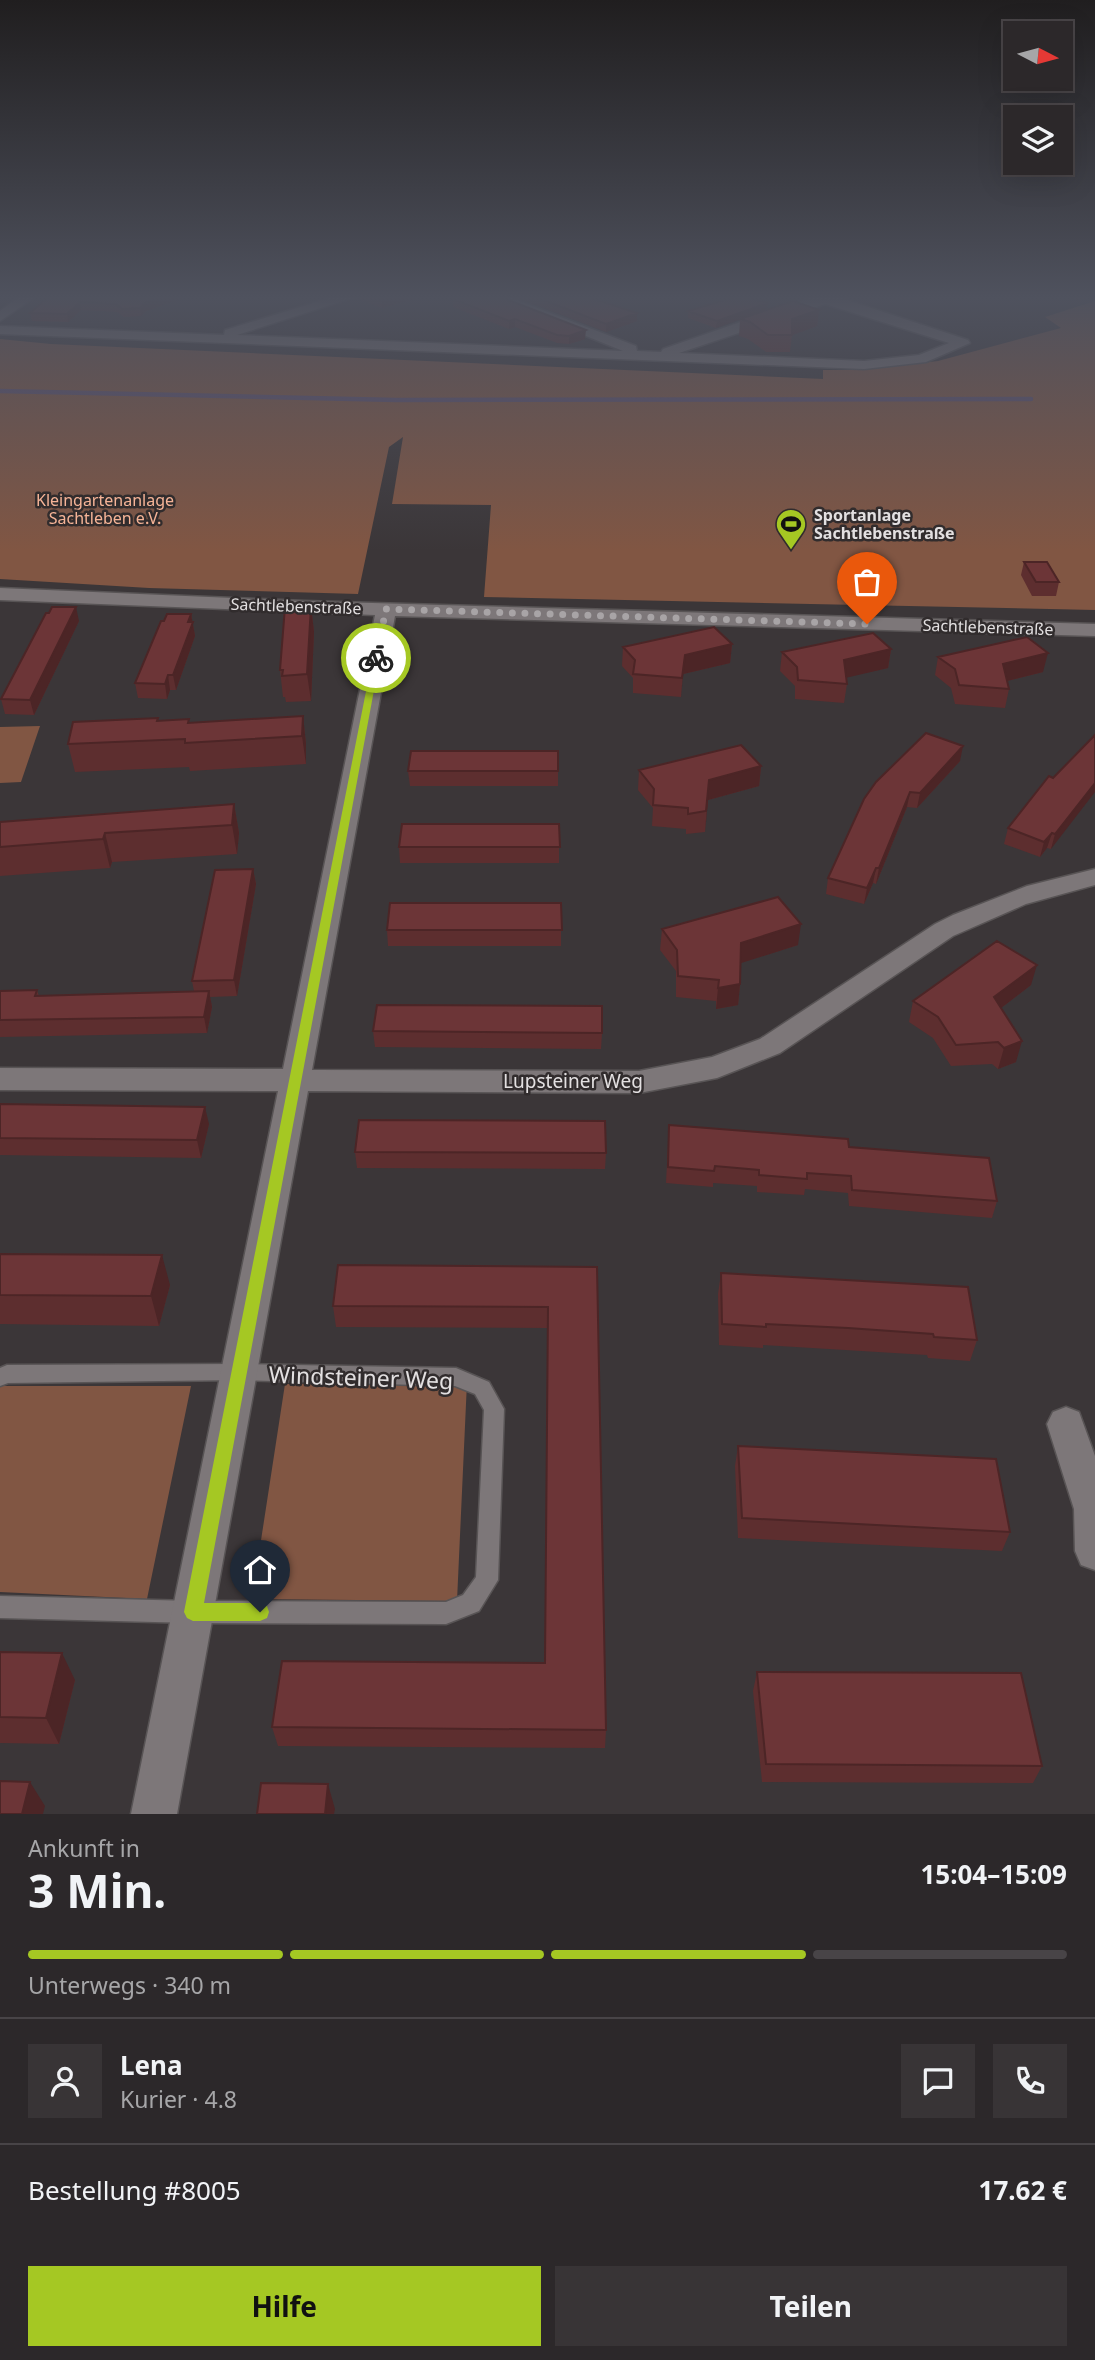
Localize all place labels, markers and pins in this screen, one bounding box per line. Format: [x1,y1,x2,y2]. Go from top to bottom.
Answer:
place label: Sportanlage Sachtlebenstraße [814,504,955,544]
sports icon: Sportanlage Sachtlebenstraße [774,507,808,551]
pin [837,552,897,624]
pin [230,1540,290,1612]

